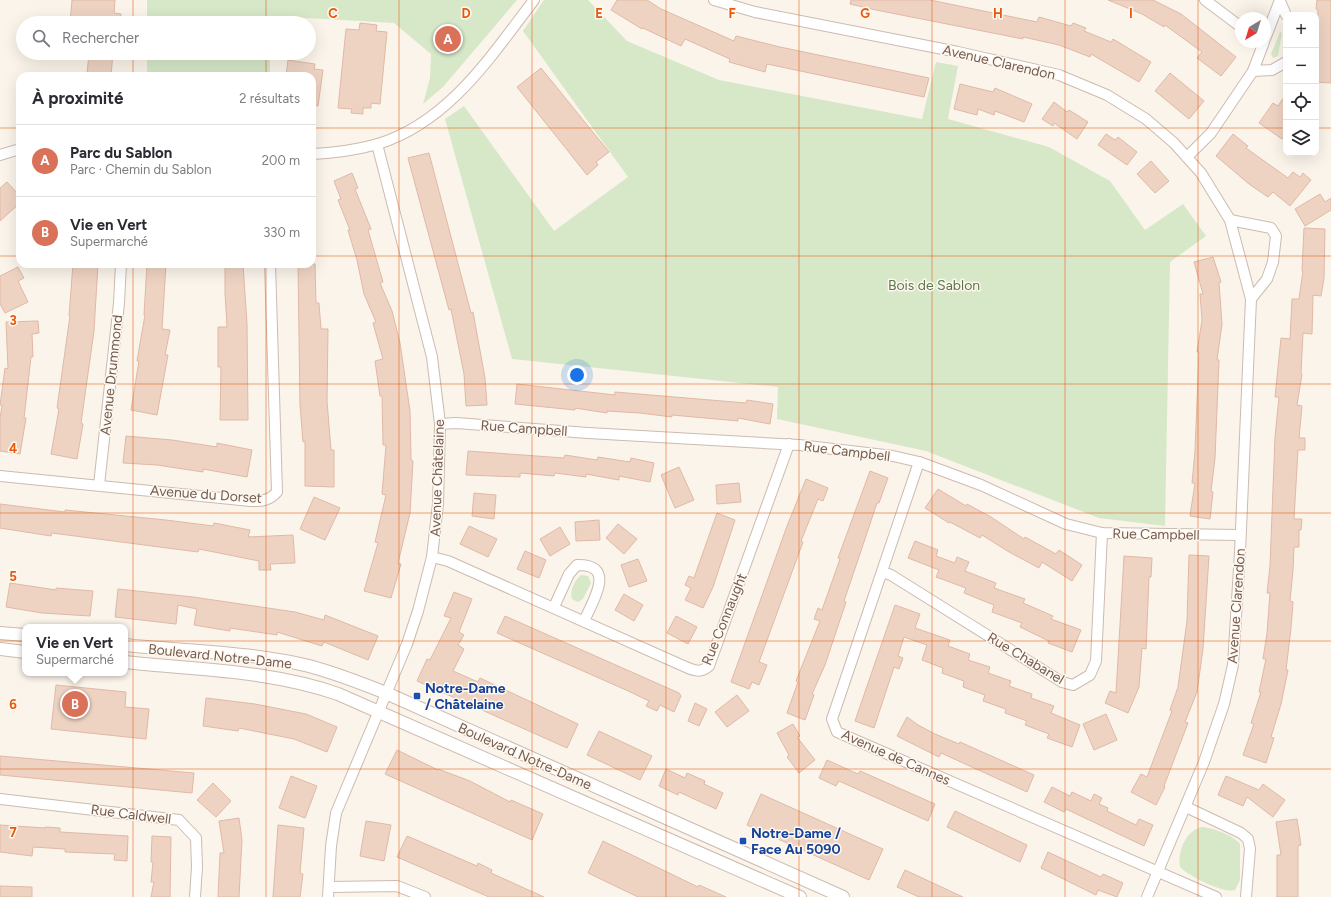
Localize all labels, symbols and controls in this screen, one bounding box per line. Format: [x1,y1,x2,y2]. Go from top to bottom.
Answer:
text: C [328,6,338,21]
text: D [461,6,471,21]
text: E [595,6,603,21]
text: F [728,6,736,21]
text: G [860,6,870,21]
text: H [993,6,1003,21]
text: I [1129,6,1133,21]
north arrow [1235,12,1271,48]
map controls [1283,12,1319,156]
button: + [1283,12,1319,48]
search box [16,16,316,60]
pin: A [435,24,461,54]
icon: search [30,27,52,49]
text: Rechercher [62,29,139,47]
street label: Avenue Clarendon [941,41,1057,84]
button: − [1283,48,1319,84]
button: locate [1283,84,1319,120]
text: À proximité [32,88,123,108]
text: 2 résultats [239,91,300,106]
button: layers [1283,120,1319,156]
text: Parc du Sablon [70,144,172,162]
text: A [40,153,50,168]
text: 200 m [262,153,300,168]
text: Parc · Chemin du Sablon [70,162,211,177]
text: Vie en Vert [70,216,147,234]
text: B [41,225,49,240]
text: 330 m [263,225,300,240]
text: Supermarché [70,234,148,249]
park label: Bois de Sablon [888,277,980,294]
text: 3 [9,313,17,328]
street label: Avenue Drummond [97,314,126,436]
your location [567,365,587,385]
street label: Rue Campbell [480,417,568,440]
street label: Avenue Châtelaine [427,419,448,537]
street label: Rue Campbell [803,438,891,465]
text: 4 [9,441,17,456]
street label: Avenue du Dorset [149,482,263,507]
street label: Rue Campbell [1112,525,1200,544]
street label: Avenue Clarendon [1224,548,1249,664]
text: 5 [9,569,17,584]
street label: Rue Connaught [698,571,751,668]
popup [22,624,128,676]
street label: Rue Chabanel [984,629,1067,688]
text: Vie en Vert [36,634,113,652]
street label: Boulevard Notre-Dame [147,640,293,673]
text: Supermarché [36,652,114,667]
place label: Notre-Dame / Châtelaine [425,680,506,713]
pin: B [62,689,88,719]
marker: Notre-Dame / Châtelaine [412,691,422,701]
text: 6 [9,697,17,712]
street label: Boulevard Notre-Dame [455,719,595,794]
street label: Avenue de Cannes [839,726,953,789]
street label: Rue Caldwell [90,801,172,828]
text: 7 [9,825,17,840]
place label: Notre-Dame / Face Au 5090 [751,825,841,858]
marker: Notre-Dame / Face Au 5090 [738,836,748,846]

